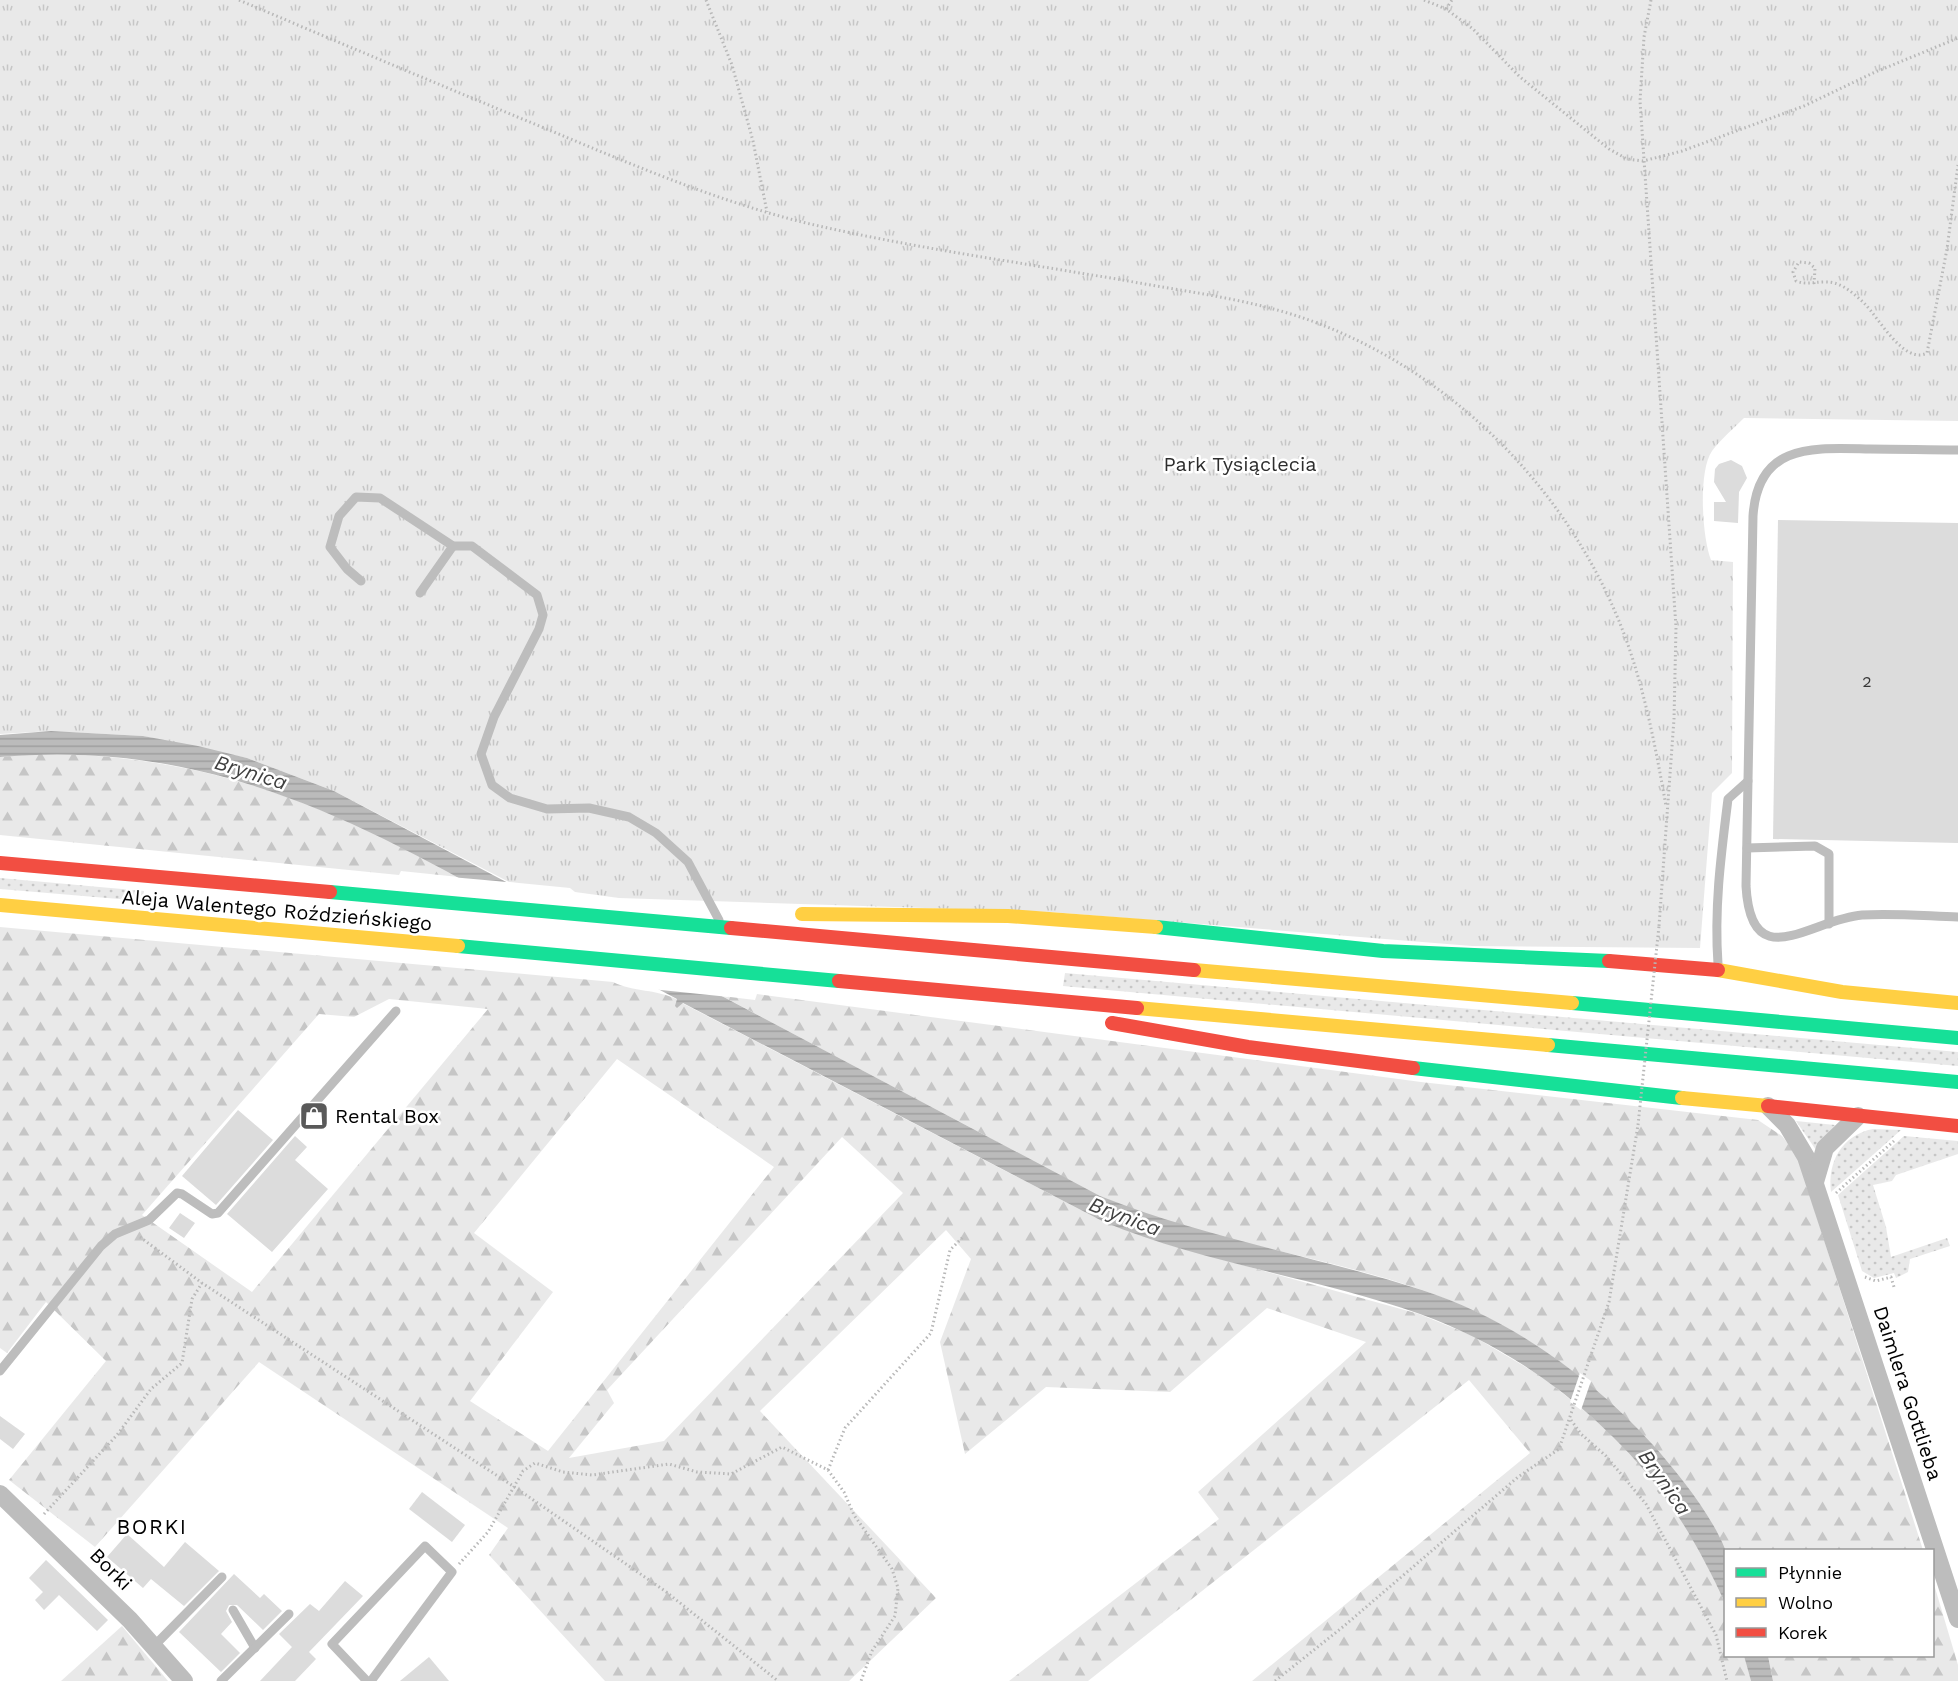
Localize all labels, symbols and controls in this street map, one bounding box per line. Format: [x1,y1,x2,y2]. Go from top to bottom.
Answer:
park label: Park Tysiąclecia [1163,452,1317,476]
house number: 2 [1862,672,1872,691]
water label: Brynica [212,749,290,795]
street label: Aleja Walentego Roździeńskiego [121,884,433,936]
shop icon: Rental Box [298,1100,330,1132]
place label: Rental Box [335,1104,439,1128]
water label: Brynica [1086,1191,1164,1241]
street label: Daimlera Gottlieba [1868,1303,1948,1483]
water label: Brynica [1633,1444,1697,1520]
district label: BORKI [117,1514,187,1539]
street label: Borki [85,1543,137,1595]
legend [1724,1549,1934,1657]
text: Płynnie [1778,1562,1842,1583]
text: Wolno [1778,1592,1833,1613]
text: Korek [1778,1622,1828,1643]

